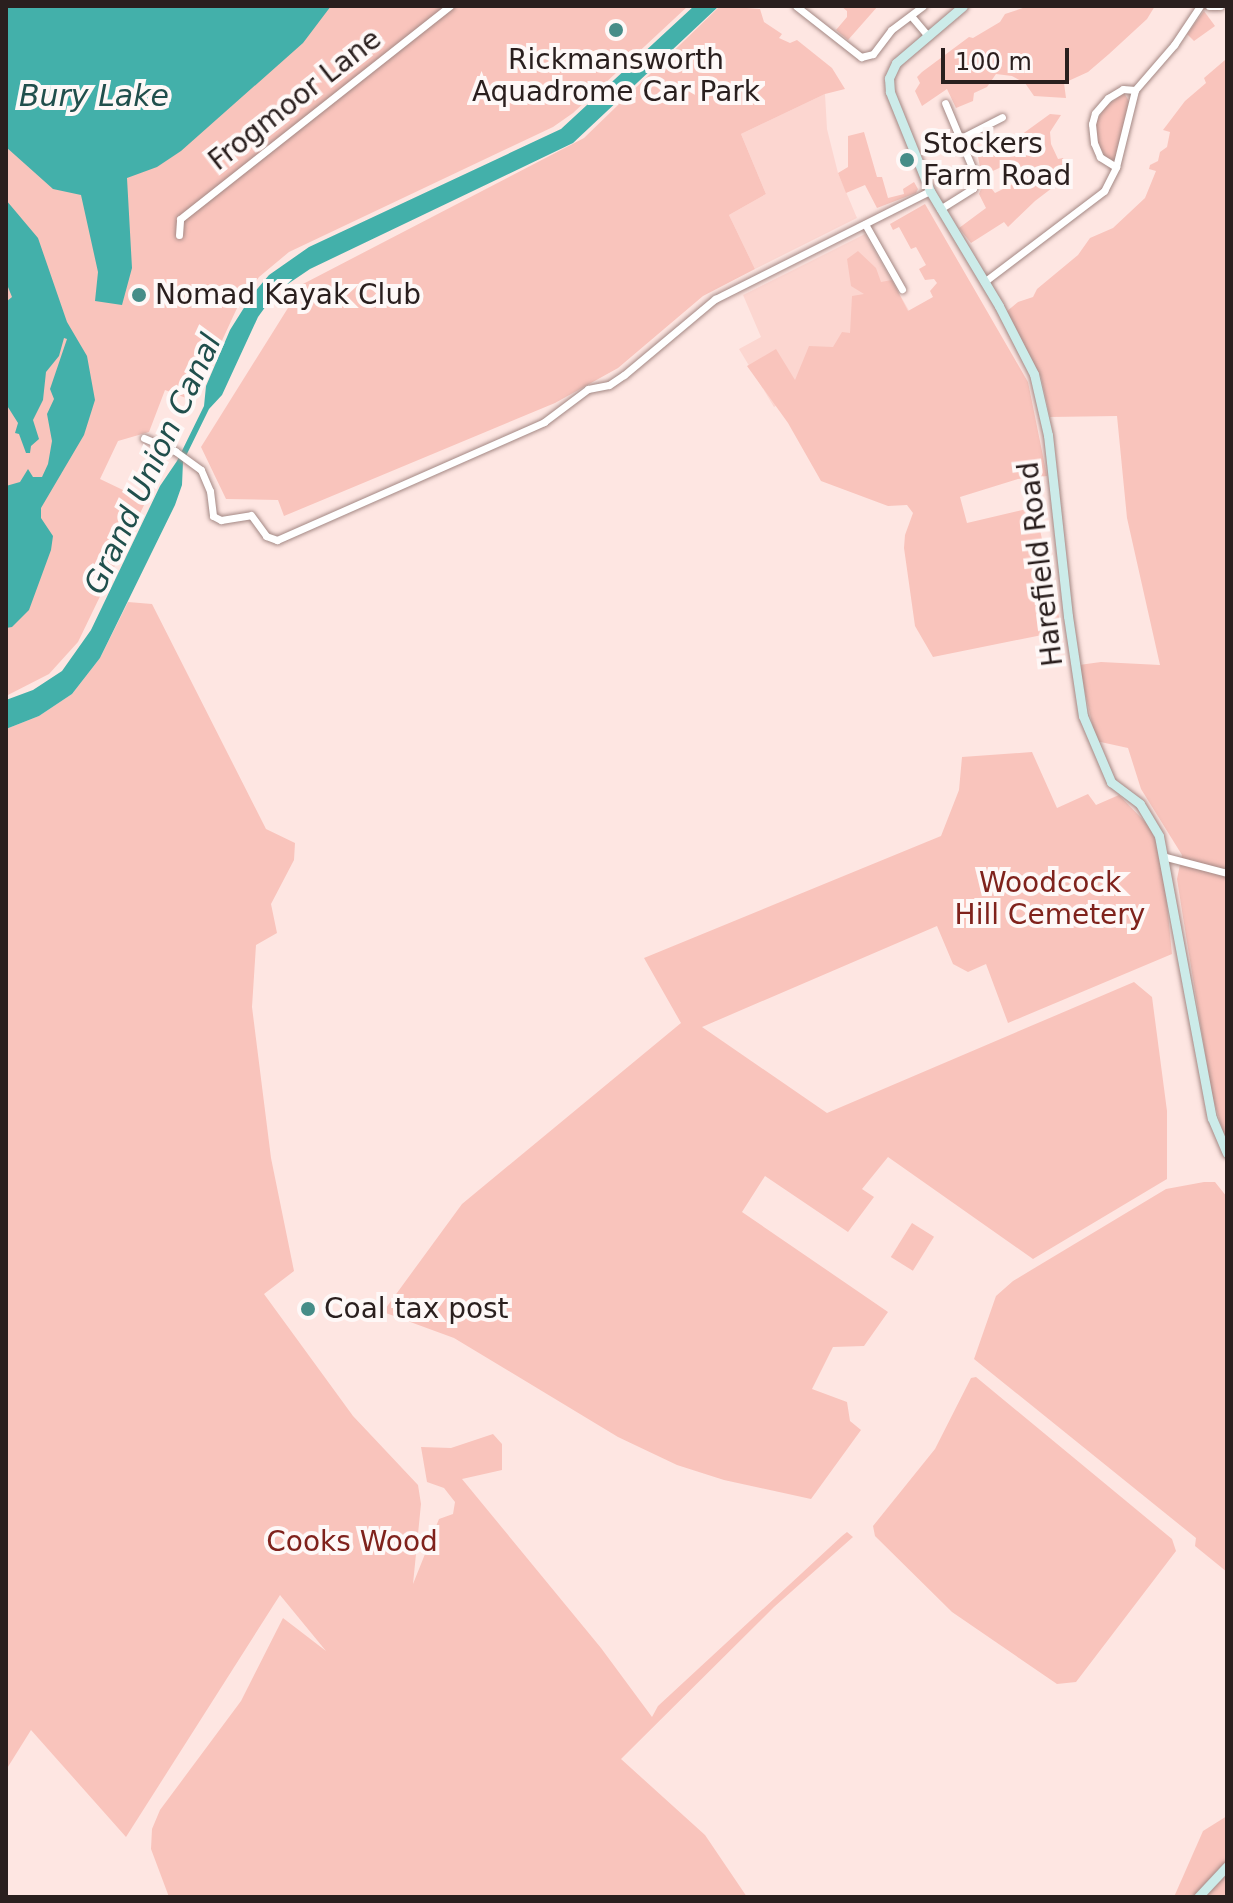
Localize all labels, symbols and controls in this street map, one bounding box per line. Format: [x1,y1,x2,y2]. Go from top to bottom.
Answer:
marker: Rickmansworth Aquadrome Car Park [607,21,625,39]
street label: Frogmoor Lane [202,22,388,178]
scale bar [945,32,1073,82]
place label: Rickmansworth Aquadrome Car Park [472,43,760,109]
text: 100 m [955,48,1032,76]
water label: Bury Lake [19,78,169,114]
place label: Stockers Farm Road [923,127,1071,193]
marker: Stockers Farm Road [898,151,916,169]
place label: Nomad Kayak Club [155,278,421,312]
marker: Nomad Kayak Club [130,286,148,304]
water label: Grand Union Canal [77,328,229,600]
street label: Harefield Road [1012,460,1070,668]
park label: Woodcock Hill Cemetery [955,866,1145,932]
place label: Coal tax post [324,1292,509,1326]
marker: Coal tax post [299,1300,317,1318]
park label: Cooks Wood [266,1525,438,1559]

